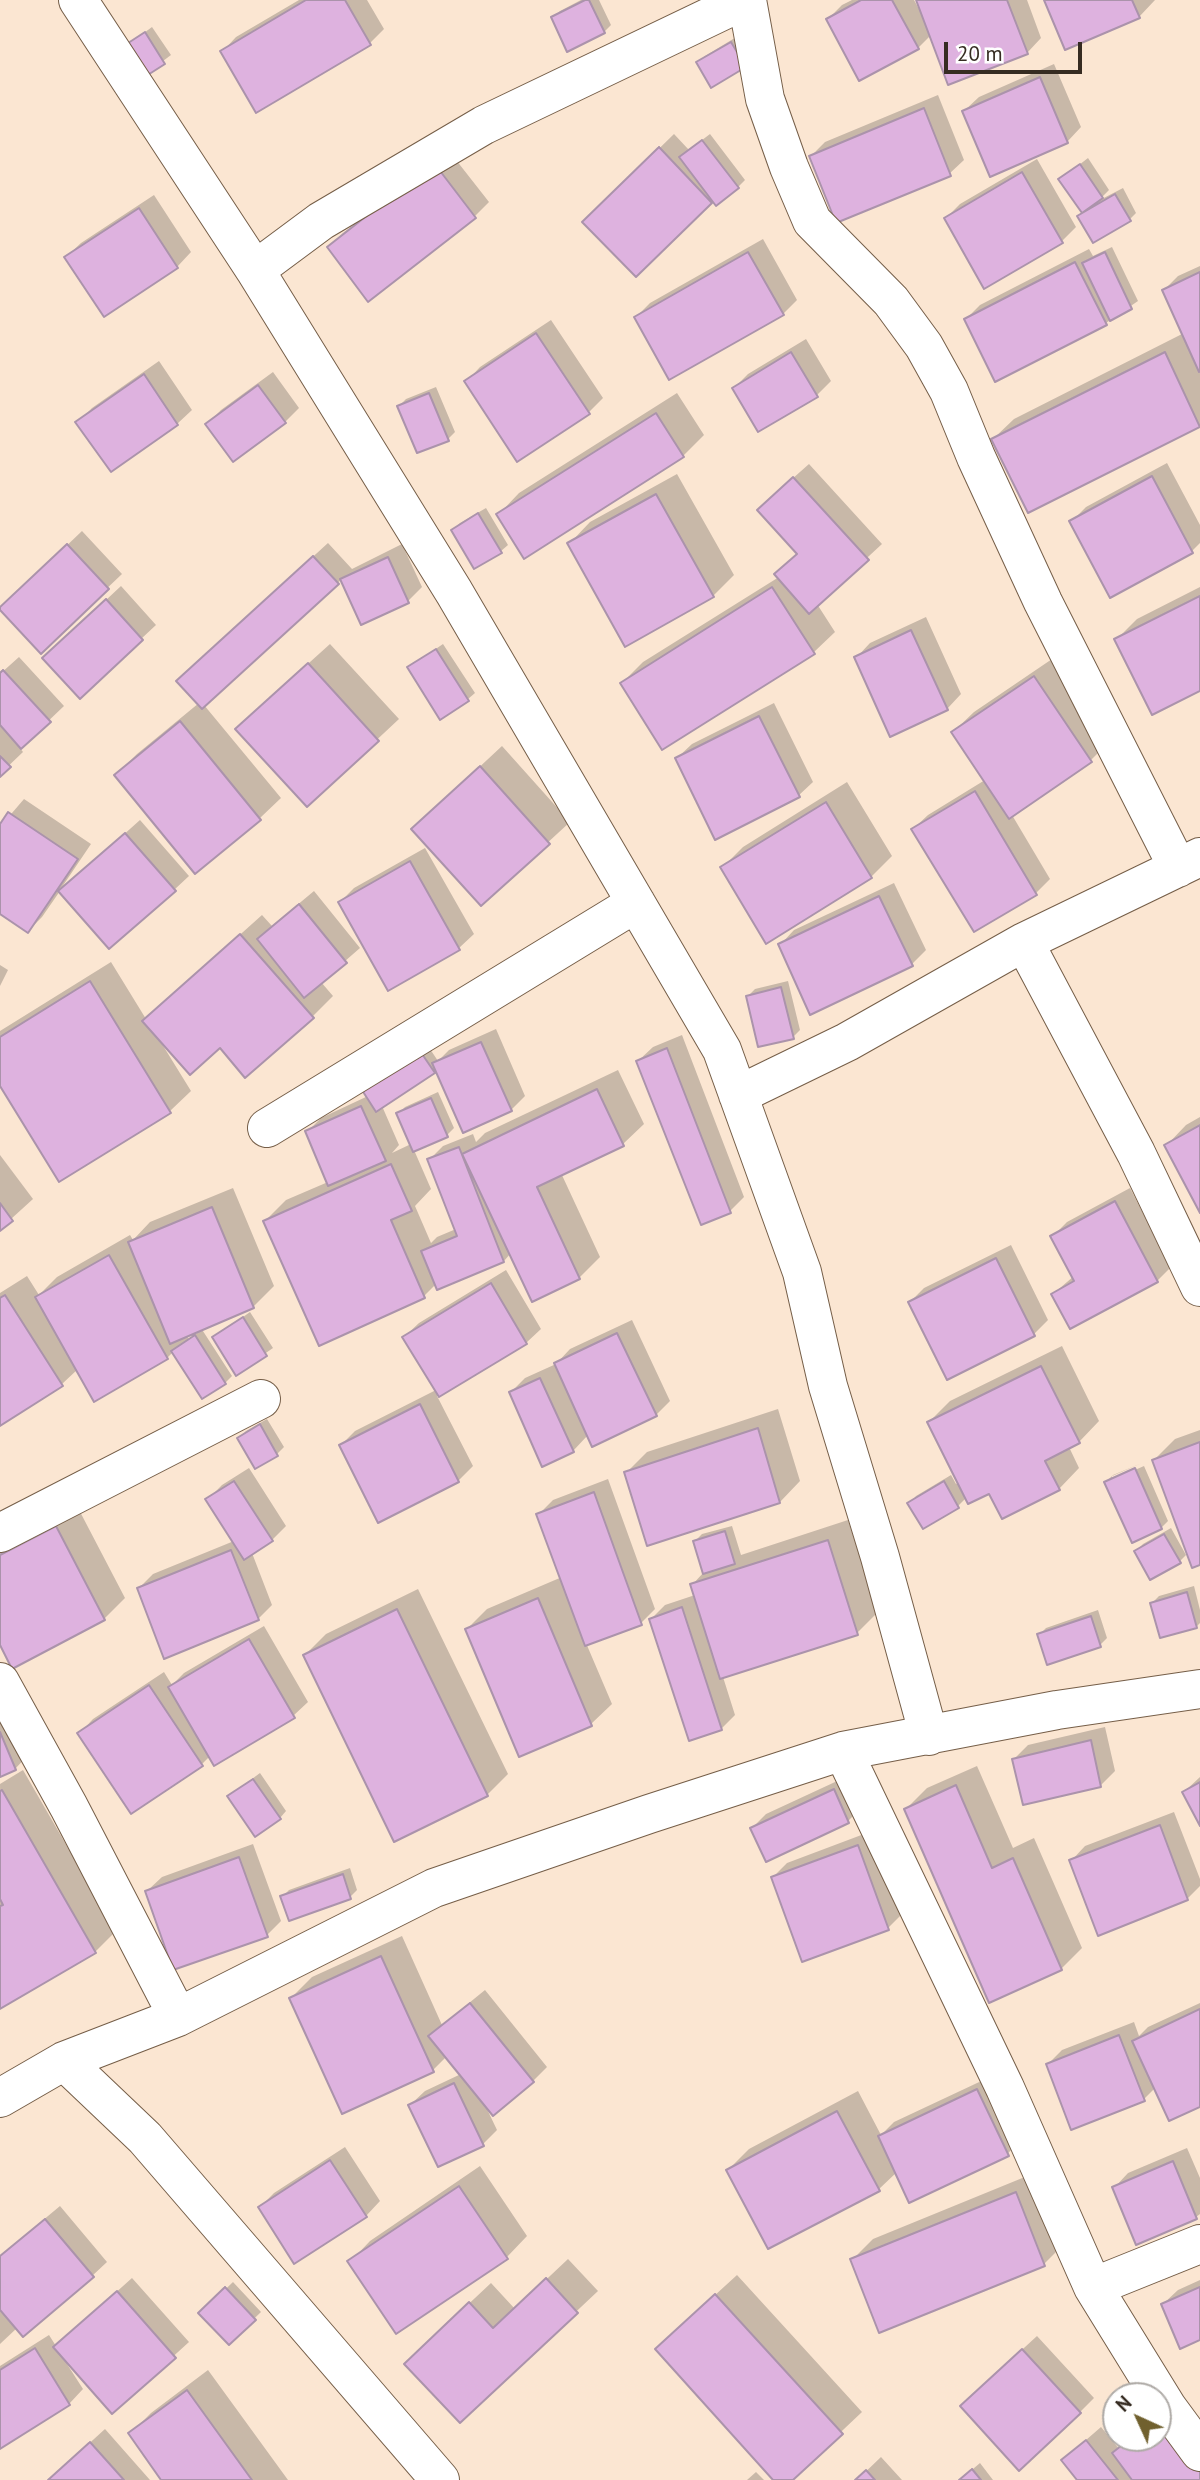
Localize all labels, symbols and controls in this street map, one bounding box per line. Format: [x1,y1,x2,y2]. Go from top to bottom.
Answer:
scale bar [948,28,1086,72]
text: 20 m [957,40,1003,67]
north arrow [1102,2382,1172,2452]
text: N [1111,2391,1136,2416]

